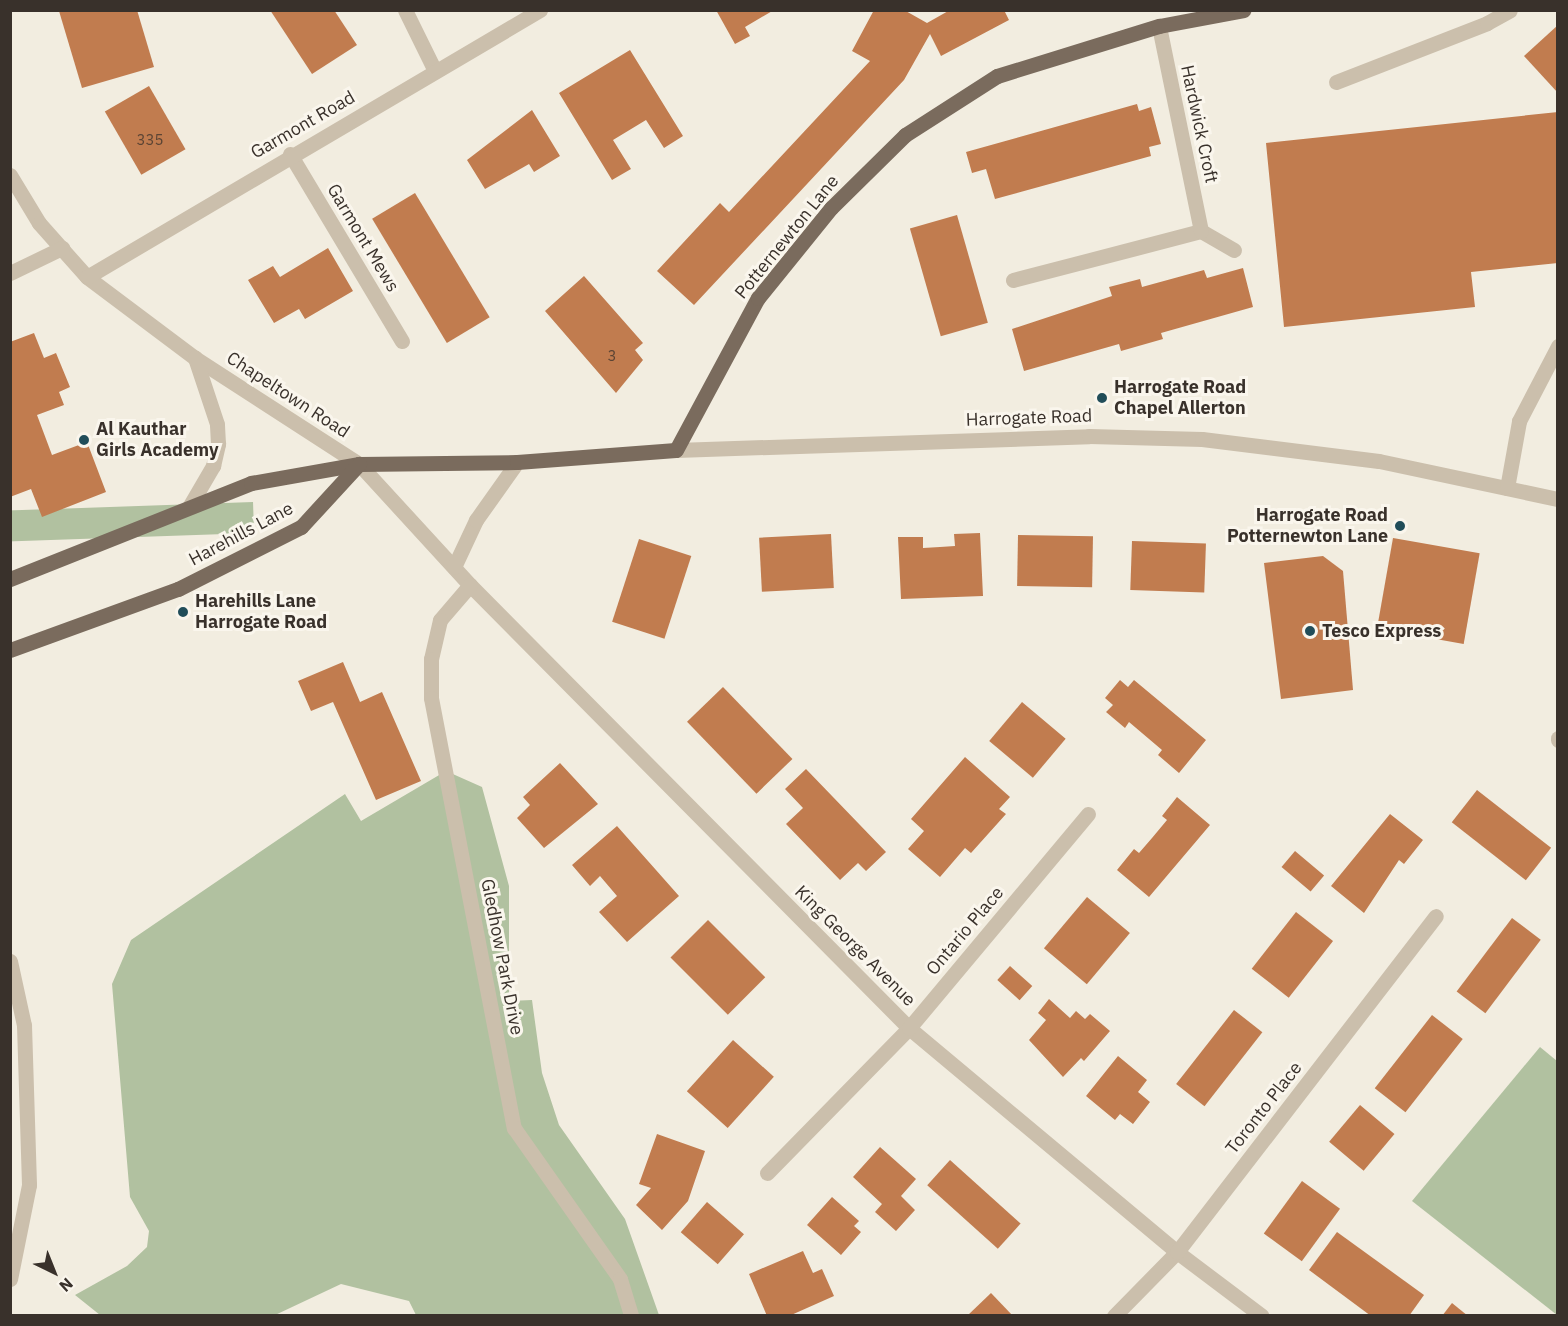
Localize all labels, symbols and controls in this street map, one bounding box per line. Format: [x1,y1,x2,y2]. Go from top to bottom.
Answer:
street label: Hardwick Croft [1176,63,1222,185]
street label: Garmont Road [247,86,359,164]
house number: 335 [137,131,163,149]
street label: Potternewton Lane [731,171,843,303]
street label: Garmont Mews [322,180,404,296]
street label: Chapeltown Road [223,347,353,443]
house number: 3 [608,347,616,365]
place label: Harrogate Road Chapel Allerton [1114,377,1246,420]
marker: Harrogate Road Chapel Allerton [1095,391,1109,405]
street label: Harrogate Road [965,405,1093,431]
place label: Al Kauthar Girls Academy [96,419,219,462]
marker: Al Kauthar Girls Academy [77,433,91,447]
street label: Harehills Lane [185,497,297,571]
place label: Harrogate Road Potternewton Lane [1227,505,1388,548]
marker: Harrogate Road Potternewton Lane [1393,519,1407,533]
place label: Harehills Lane Harrogate Road [195,591,327,634]
marker: Harehills Lane Harrogate Road [176,605,190,619]
place label: Tesco Express [1322,620,1441,642]
marker: Tesco Express [1303,624,1317,638]
street label: Gledhow Park Drive [476,877,528,1037]
street label: King George Avenue [790,881,920,1011]
street label: Ontario Place [922,882,1008,980]
street label: Toronto Place [1221,1058,1307,1158]
north arrow [24,1242,84,1302]
text: N [55,1274,77,1296]

